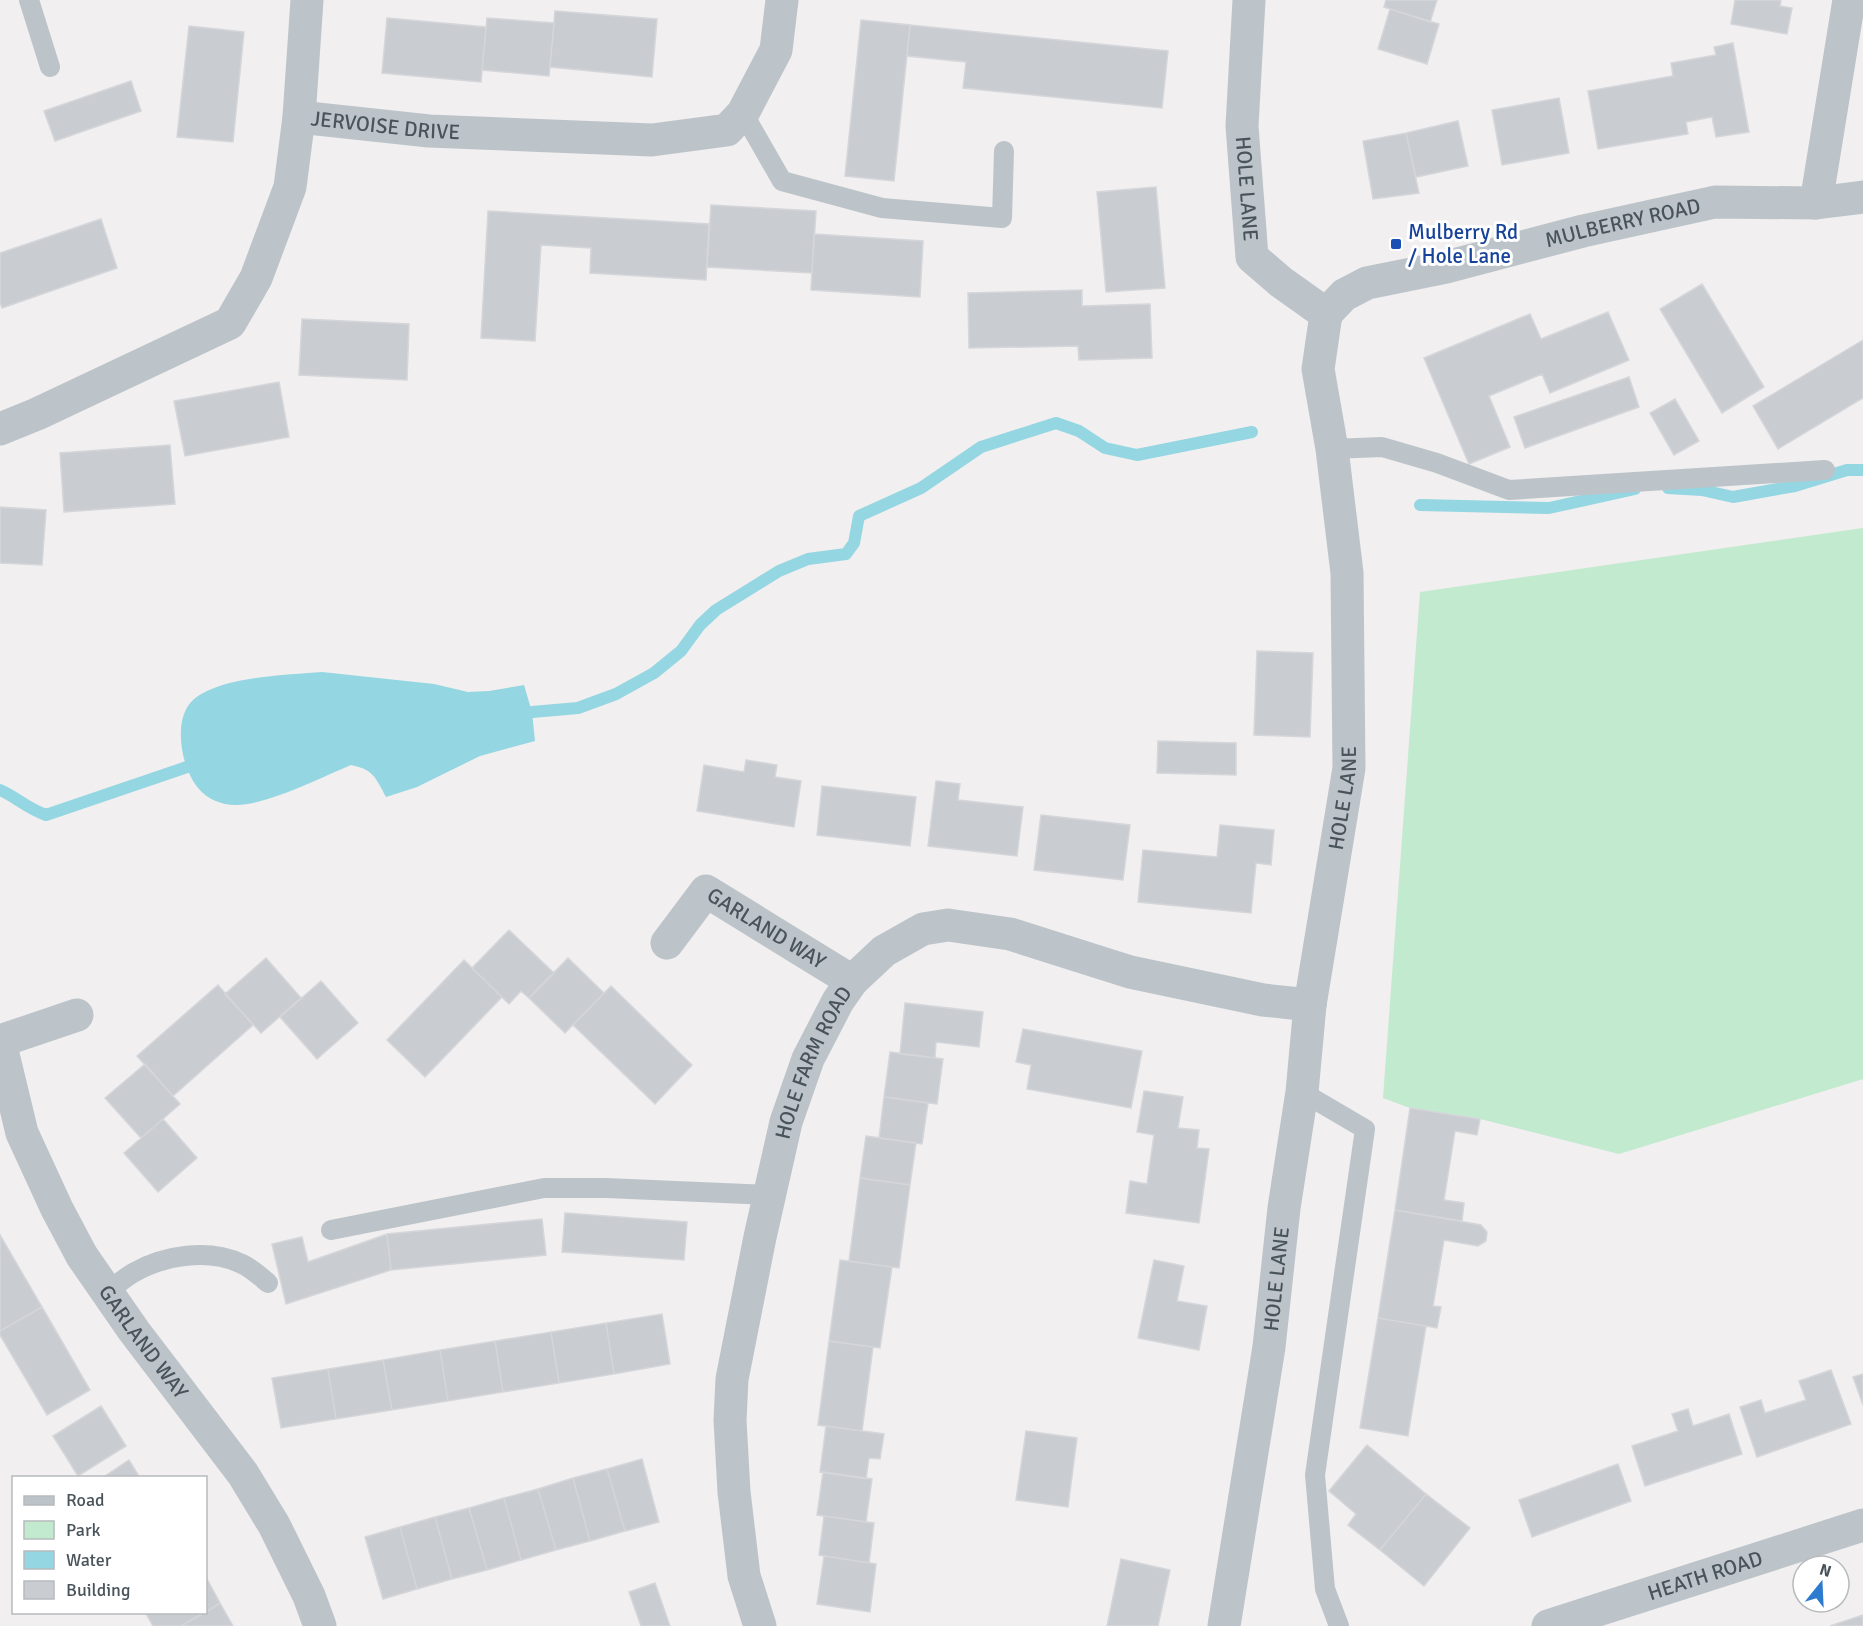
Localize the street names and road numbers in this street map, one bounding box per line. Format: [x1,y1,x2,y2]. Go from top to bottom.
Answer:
street label: JERVOISE DRIVE [310,105,461,145]
street label: HOLE LANE [1230,135,1264,242]
street label: MULBERRY ROAD [1542,193,1703,253]
street label: HOLE LANE [1323,746,1362,852]
street label: GARLAND WAY [702,882,831,975]
street label: HOLE FARM ROAD [770,981,857,1141]
street label: HOLE LANE [1258,1225,1295,1333]
street label: GARLAND WAY [93,1280,194,1404]
street label: HEATH ROAD [1644,1545,1766,1606]

